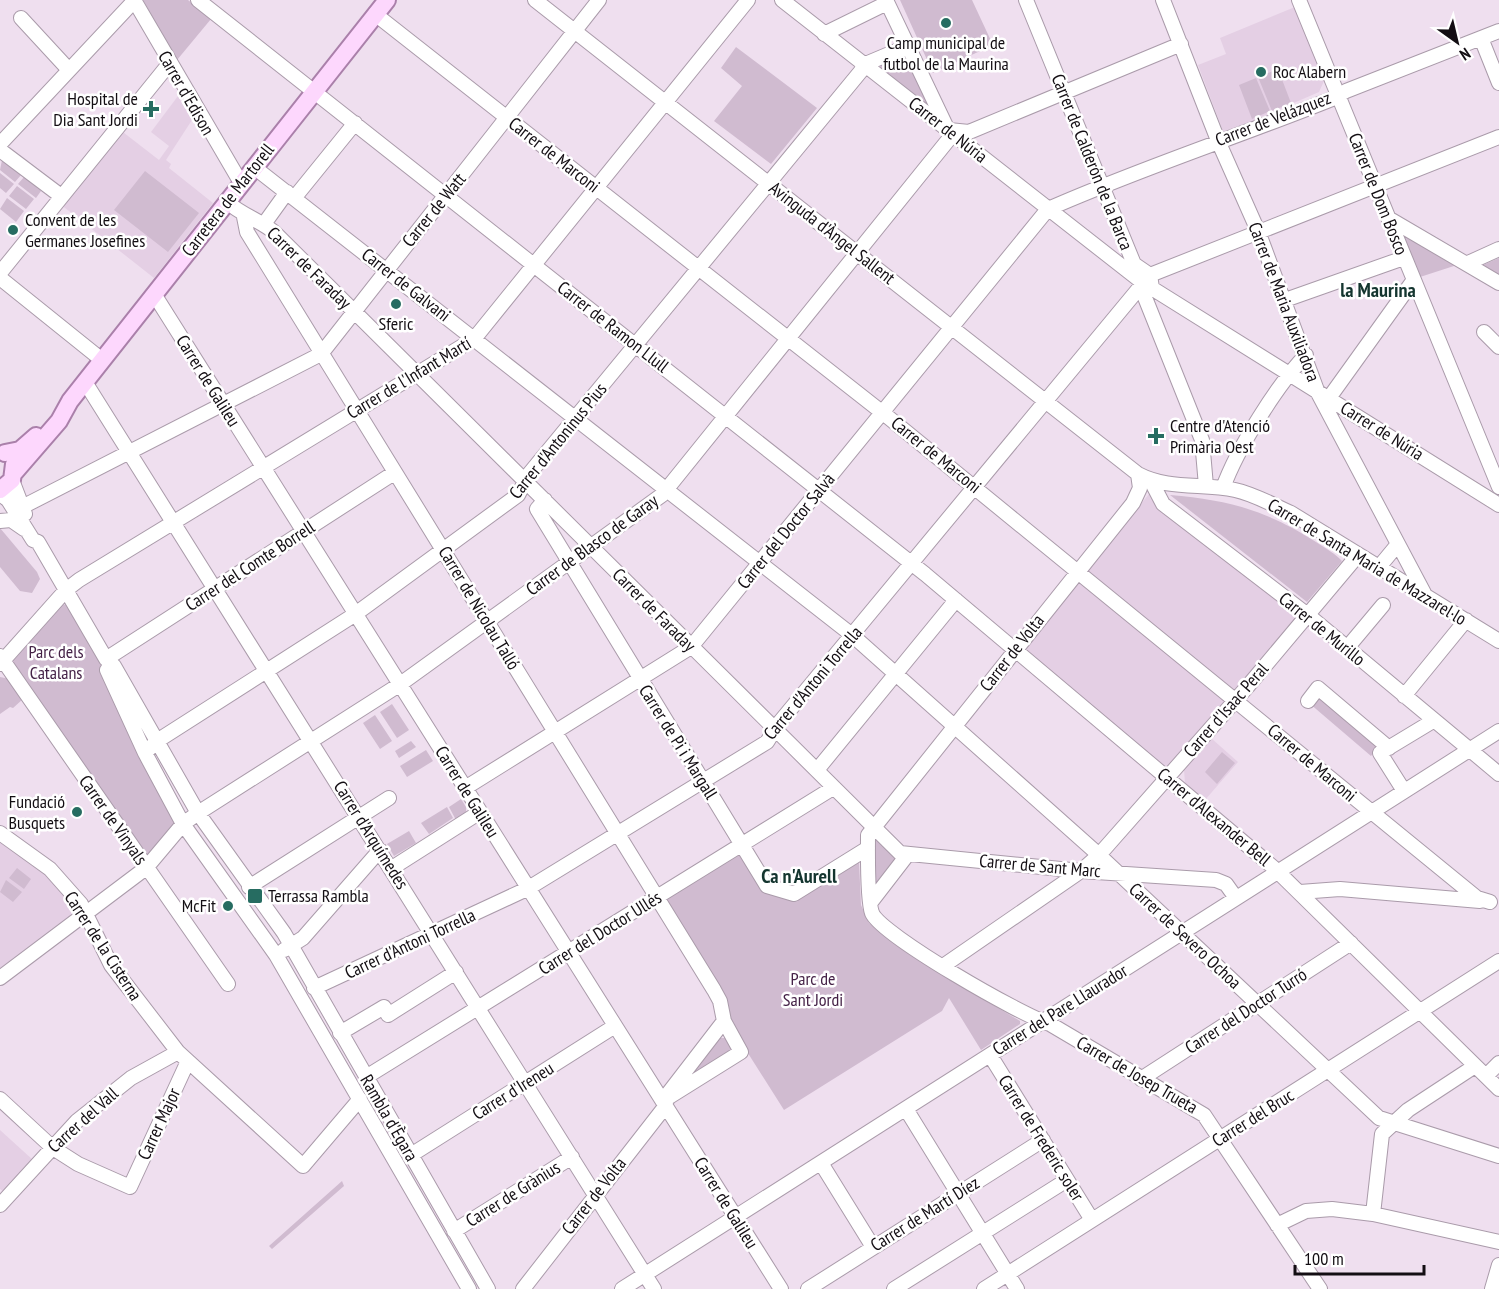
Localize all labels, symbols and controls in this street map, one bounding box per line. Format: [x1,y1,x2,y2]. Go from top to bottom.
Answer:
north arrow [1427,12,1487,72]
marker: Camp municipal de futbol de la Maurina [939,16,953,30]
place label: Camp municipal de futbol de la Maurina [883,31,1009,75]
text: N [1456,44,1475,65]
street label: Carrer d'Edison [153,47,220,139]
place label: Roc Alabern [1273,60,1346,83]
marker: Roc Alabern [1254,65,1268,79]
street label: Carrer de Calderón de la Barca [1047,70,1138,253]
street label: Carrer de Velázquez [1212,86,1334,151]
place label: Hospital de Dia Sant Jordi [53,87,138,131]
street label: Carrer de Núria [904,92,992,168]
marker: Hospital de Dia Sant Jordi [142,100,160,118]
street label: Carrer de Marconi [504,112,605,197]
street label: Carrer de Dom Bosco [1344,130,1413,258]
street label: Carretera de Martorell [176,138,279,261]
street label: Carrer de Watt [397,168,470,251]
street label: Avinguda d'Àngel Sallent [765,176,900,289]
place label: Convent de les Germanes Josefines [25,208,145,252]
street label: Carrer de Maria Auxiliadora [1243,219,1325,385]
street label: Carrer de Faraday [262,222,357,314]
marker: Convent de les Germanes Josefines [6,223,20,237]
street label: Carrer de Galvani [357,243,455,326]
street label: Carrer de Ramon Llull [553,276,674,378]
district label: la Maurina [1340,277,1416,303]
marker: Sferic [389,297,403,311]
place label: Sferic [379,312,414,335]
street label: Carrer de Galileu [171,331,246,431]
street label: Carrer de l'Infant Martí [342,331,475,424]
street label: Carrer d'Antoninus Pius [504,378,612,503]
street label: Carrer de Núria [1336,396,1428,465]
street label: Carrer de Marconi [886,411,986,498]
place label: Centre d'Atenció Primària Oest [1170,414,1270,458]
marker: Centre d'Atenció Primària Oest [1147,427,1165,445]
street label: Carrer del Doctor Salvà [732,468,839,593]
street label: Carrer de Blasco de Garay [521,489,663,600]
street label: Carrer de Santa Maria de Mazzarel·lo [1264,493,1471,630]
street label: Carrer del Comte Borrell [181,515,319,616]
street label: Carrer de Nicolau Talló [433,542,526,674]
street label: Carrer de Faraday [608,563,701,656]
street label: Carrer de Murillo [1274,587,1370,671]
street label: Carrer de Volta [974,610,1049,696]
street label: Carrer d'Antoni Torrella [758,621,867,744]
park label: Parc dels Catalans [28,640,84,684]
street label: Carrer d'Isaac Peral [1178,657,1274,762]
street label: Carrer de Pi i Margall [634,680,723,804]
street label: Carrer de Marconi [1263,719,1362,807]
street label: Carrer de Galileu [430,742,505,842]
street label: Carrer d'Alexander Bell [1153,762,1276,871]
street label: Carrer de Vinyals [74,770,153,869]
street label: Carrer d'Arquímedes [329,776,414,893]
place label: Fundació Busquets [9,790,65,834]
marker: Fundació Busquets [70,805,84,819]
street label: Carrer de Sant Marc [978,849,1102,882]
district label: Ca n'Aurell [761,863,837,889]
street label: Carrer de Severo Ochoa [1124,878,1246,994]
place label: Terrassa Rambla [268,884,369,907]
street label: Carrer del Doctor Ullés [534,886,666,980]
street label: Carrer de la Cisterna [59,887,147,1005]
marker: Terrassa Rambla [246,887,264,905]
place label: McFit [182,894,216,917]
marker: McFit [221,899,235,913]
street label: Carrer d'Antoni Torrella [341,903,479,984]
street label: Carrer del Pare Llaurador [988,959,1132,1060]
street label: Carrer del Doctor Turró [1180,962,1311,1059]
park label: Parc de Sant Jordi [783,967,843,1011]
street label: Carrer de Josep Trueta [1073,1031,1202,1119]
street label: Carrer d'Ireneu [468,1056,558,1125]
street label: Rambla d'Ègara [355,1070,424,1165]
street label: Carrer de Frederic soler [993,1070,1089,1205]
street label: Carrer del Vall [43,1081,123,1157]
street label: Carrer del Bruc [1208,1083,1298,1152]
street label: Carrer Major [132,1084,185,1163]
street label: Carrer de Volta [556,1153,631,1239]
street label: Carrer de Galileu [689,1153,764,1253]
street label: Carrer de Grànius [461,1155,564,1232]
street label: Carrer de Martí Díez [866,1171,983,1256]
scale bar [1295,1238,1424,1276]
text: 100 m [1304,1247,1344,1270]

